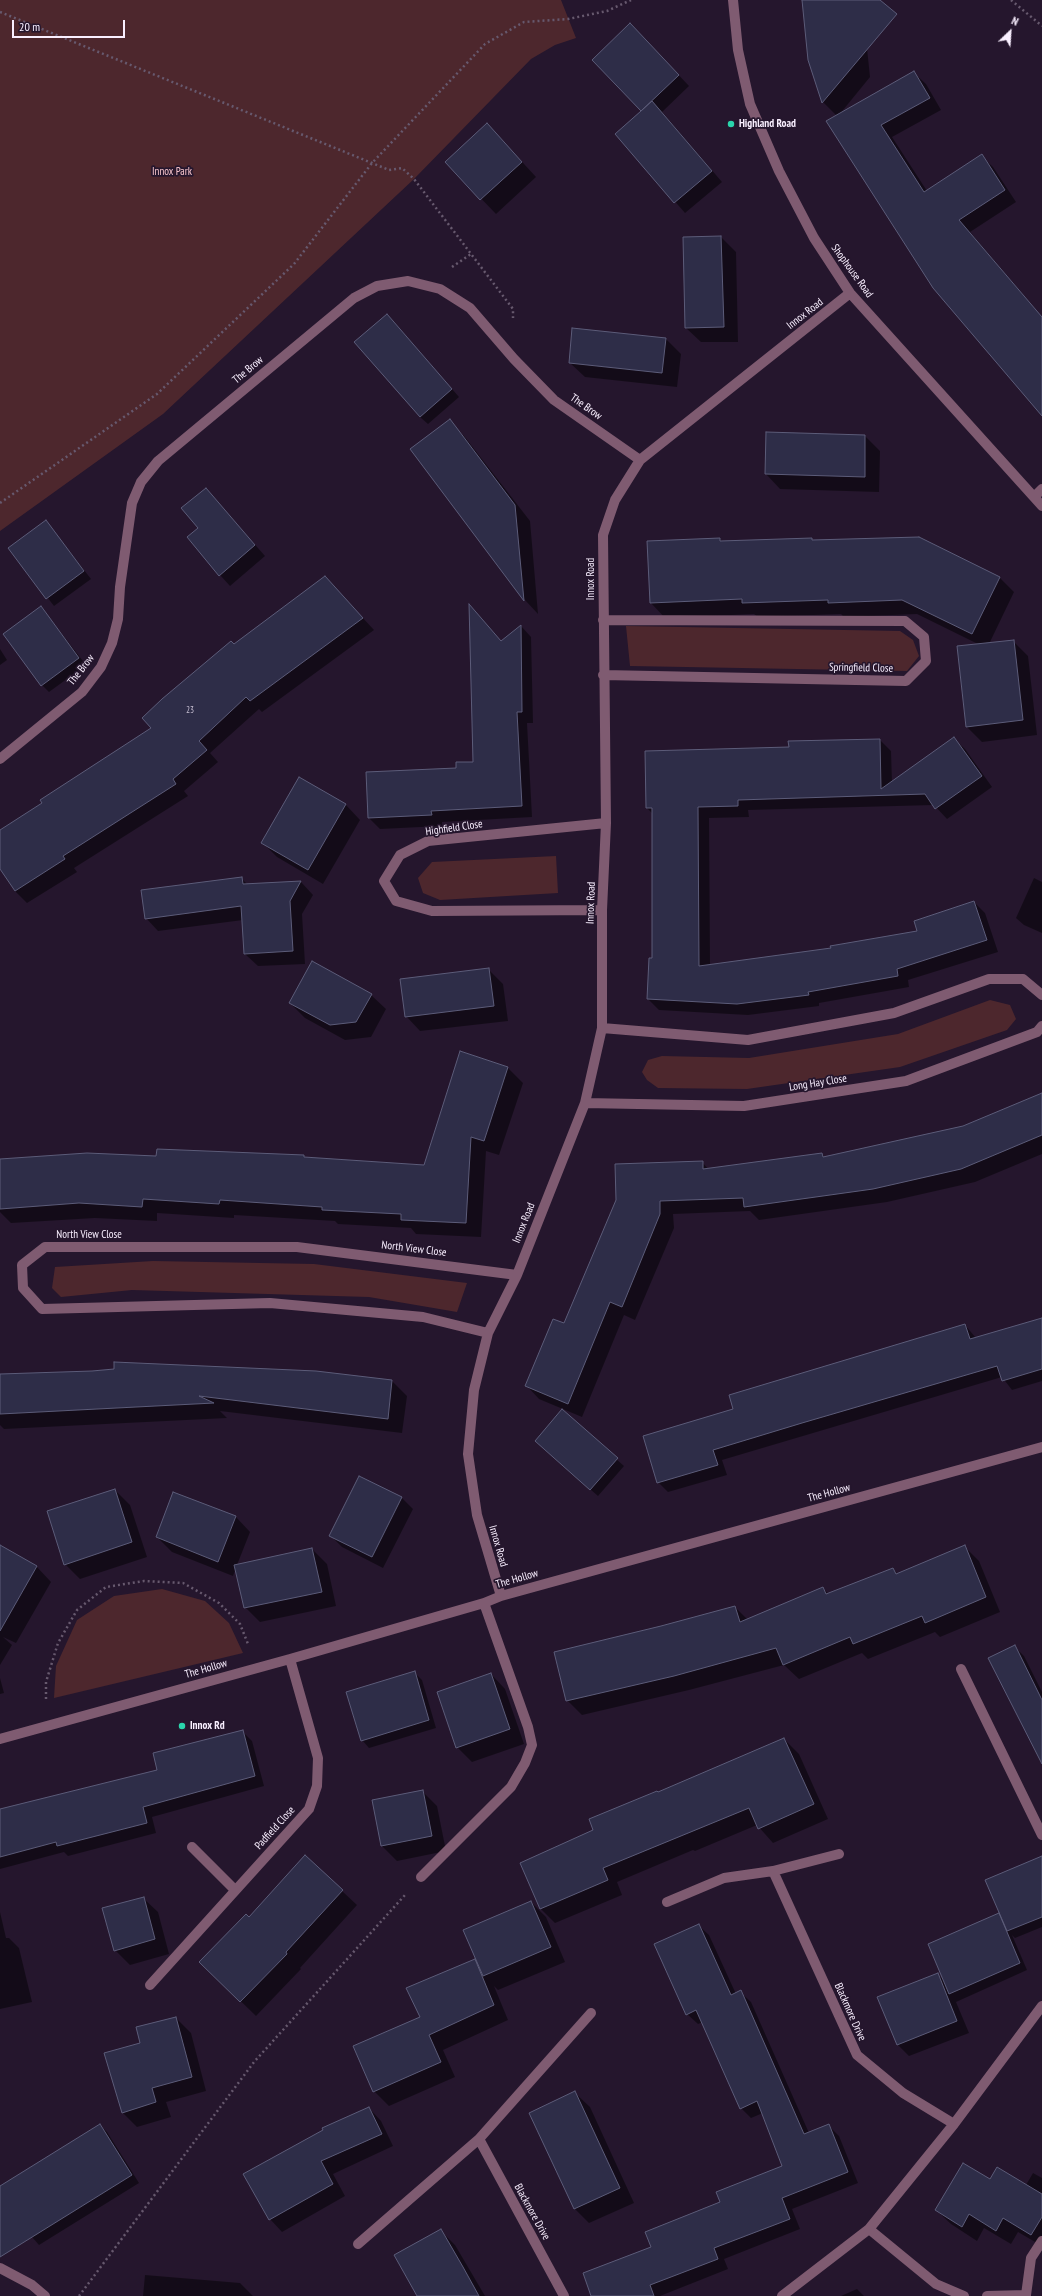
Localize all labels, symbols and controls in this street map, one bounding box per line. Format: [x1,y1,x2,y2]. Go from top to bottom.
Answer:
scale bar [14,12,127,38]
north arrow [990,12,1030,52]
text: N [1009,14,1021,29]
text: 20 m [19,19,40,34]
place label: Highland Road [739,117,796,131]
marker: Highland Road [726,119,736,129]
park label: Innox Park [152,165,192,179]
street label: Shophouse Road [828,242,876,300]
street label: Innox Road [784,296,826,332]
street label: The Brow [230,353,266,387]
street label: The Brow [567,391,605,423]
street label: Innox Road [584,558,598,600]
street label: The Brow [65,652,97,688]
street label: Springfield Close [829,661,893,675]
house number: 23 [186,705,194,715]
street label: Highfield Close [425,817,483,839]
street label: Innox Road [584,882,598,924]
street label: Long Hay Close [788,1072,848,1094]
street label: Innox Road [510,1201,538,1245]
street label: North View Close [56,1228,122,1242]
street label: North View Close [381,1238,447,1260]
street label: The Hollow [806,1481,852,1505]
street label: Innox Road [486,1524,510,1568]
street label: The Hollow [494,1567,540,1591]
street label: The Hollow [183,1657,229,1681]
place label: Innox Rd [190,1719,225,1733]
marker: Innox Rd [177,1721,187,1731]
street label: Padfield Close [252,1804,298,1852]
street label: Blackmore Drive [831,1981,869,2043]
street label: Blackmore Drive [511,2182,553,2242]

